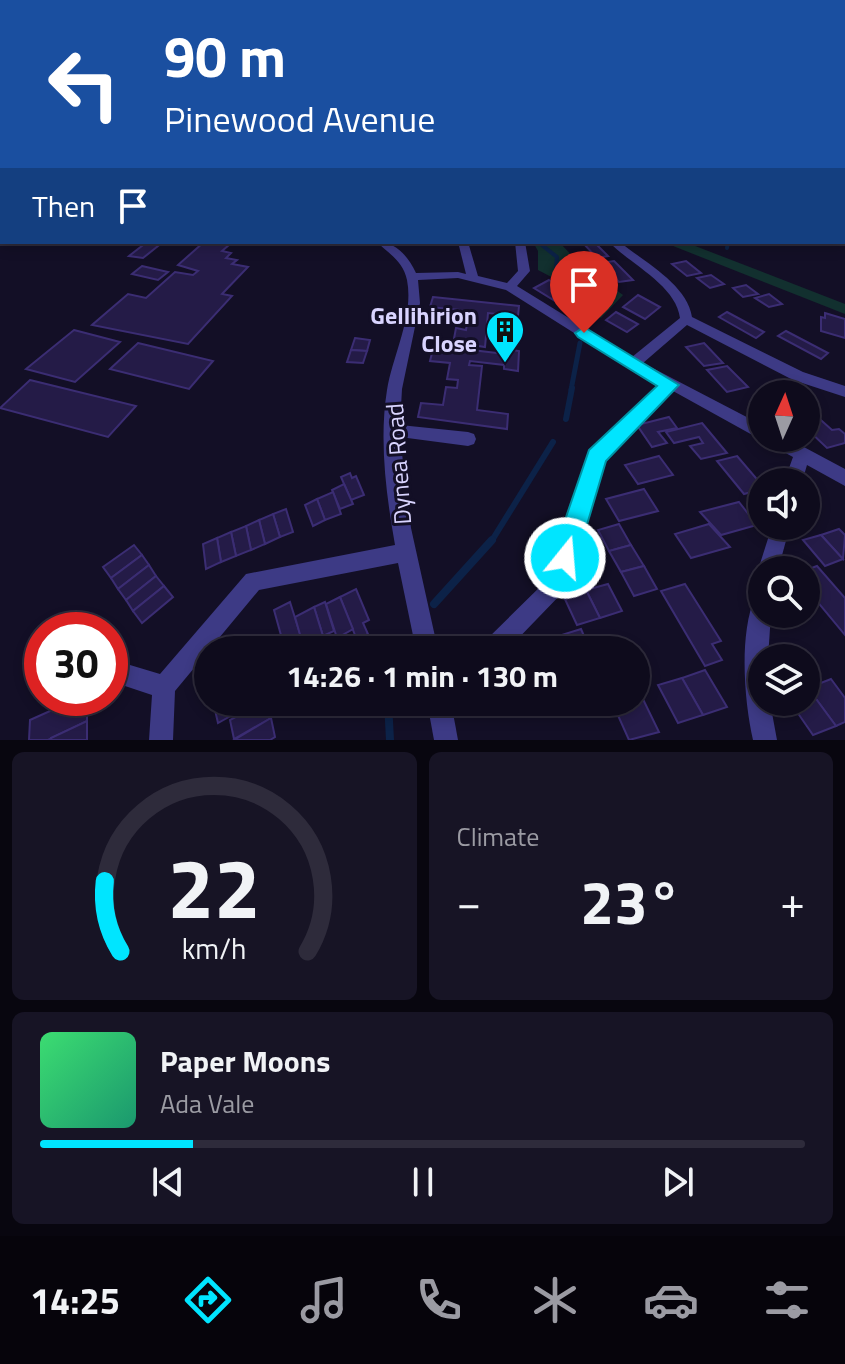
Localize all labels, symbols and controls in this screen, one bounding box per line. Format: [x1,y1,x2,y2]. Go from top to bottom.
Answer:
text: 90 m [164,14,286,99]
icon: left [32,32,136,136]
text: Pinewood Avenue [164,91,435,146]
text: Then [32,183,95,229]
icon: arrive [111,184,155,228]
pin [550,251,618,333]
icon: arrive [562,263,606,307]
place label: Gellihirion Close [370,297,477,361]
building icon: Gellihirion Close [484,309,526,364]
north arrow [748,380,820,452]
map controls [748,380,820,716]
street label: Dynea Road [376,402,420,526]
button: sound [748,468,820,540]
position arrow [523,516,607,600]
button: search [748,556,820,628]
speed limit sign: 30 [24,612,128,716]
button: layers [748,644,820,716]
text: 14:26 · 1 min · 130 m [286,653,558,699]
text: Climate [457,817,539,856]
text: 22 [168,824,261,950]
text: 23° [580,856,681,947]
text: − [457,868,481,935]
text: + [780,868,805,935]
text: km/h [182,927,247,970]
text: Paper Moons [160,1038,330,1084]
text: Ada Vale [160,1084,254,1123]
icon: previous [146,1160,190,1204]
icon: pause [401,1160,445,1204]
icon: next [656,1160,700,1204]
icon: directions [180,1272,236,1328]
icon: music [296,1272,352,1328]
icon: phone [411,1272,467,1328]
icon: climate [527,1272,583,1328]
icon: car [643,1272,699,1328]
icon: filters [759,1272,815,1328]
text: 14:25 [30,1273,120,1328]

